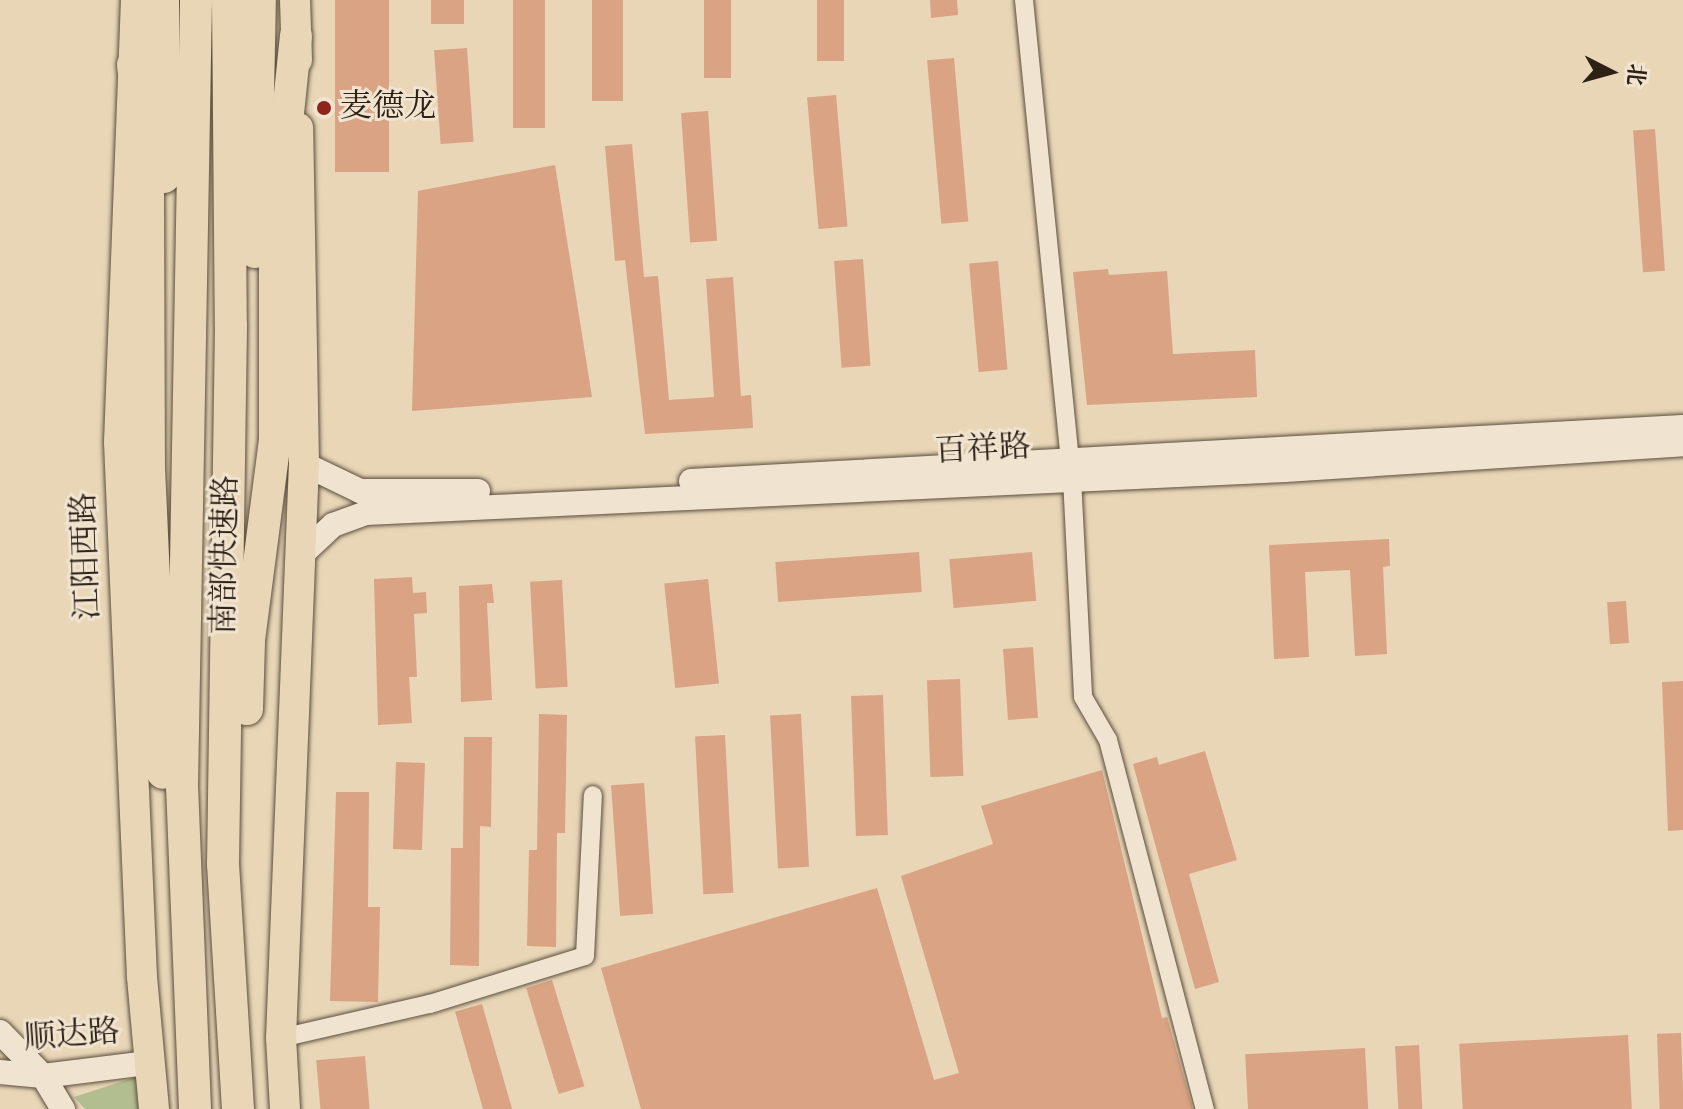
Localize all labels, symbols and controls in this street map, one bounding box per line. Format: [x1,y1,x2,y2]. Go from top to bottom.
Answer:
north arrow [1571,32,1651,112]
text: 北 [1623,62,1647,87]
place label: 麦德龙 [340,89,436,127]
marker: 麦德龙 [315,99,333,117]
street label: 百祥路 [934,429,1032,473]
street label: 南部快速路 [206,475,248,635]
street label: 江阳西路 [67,491,109,621]
street label: 顺达路 [23,1014,121,1060]

